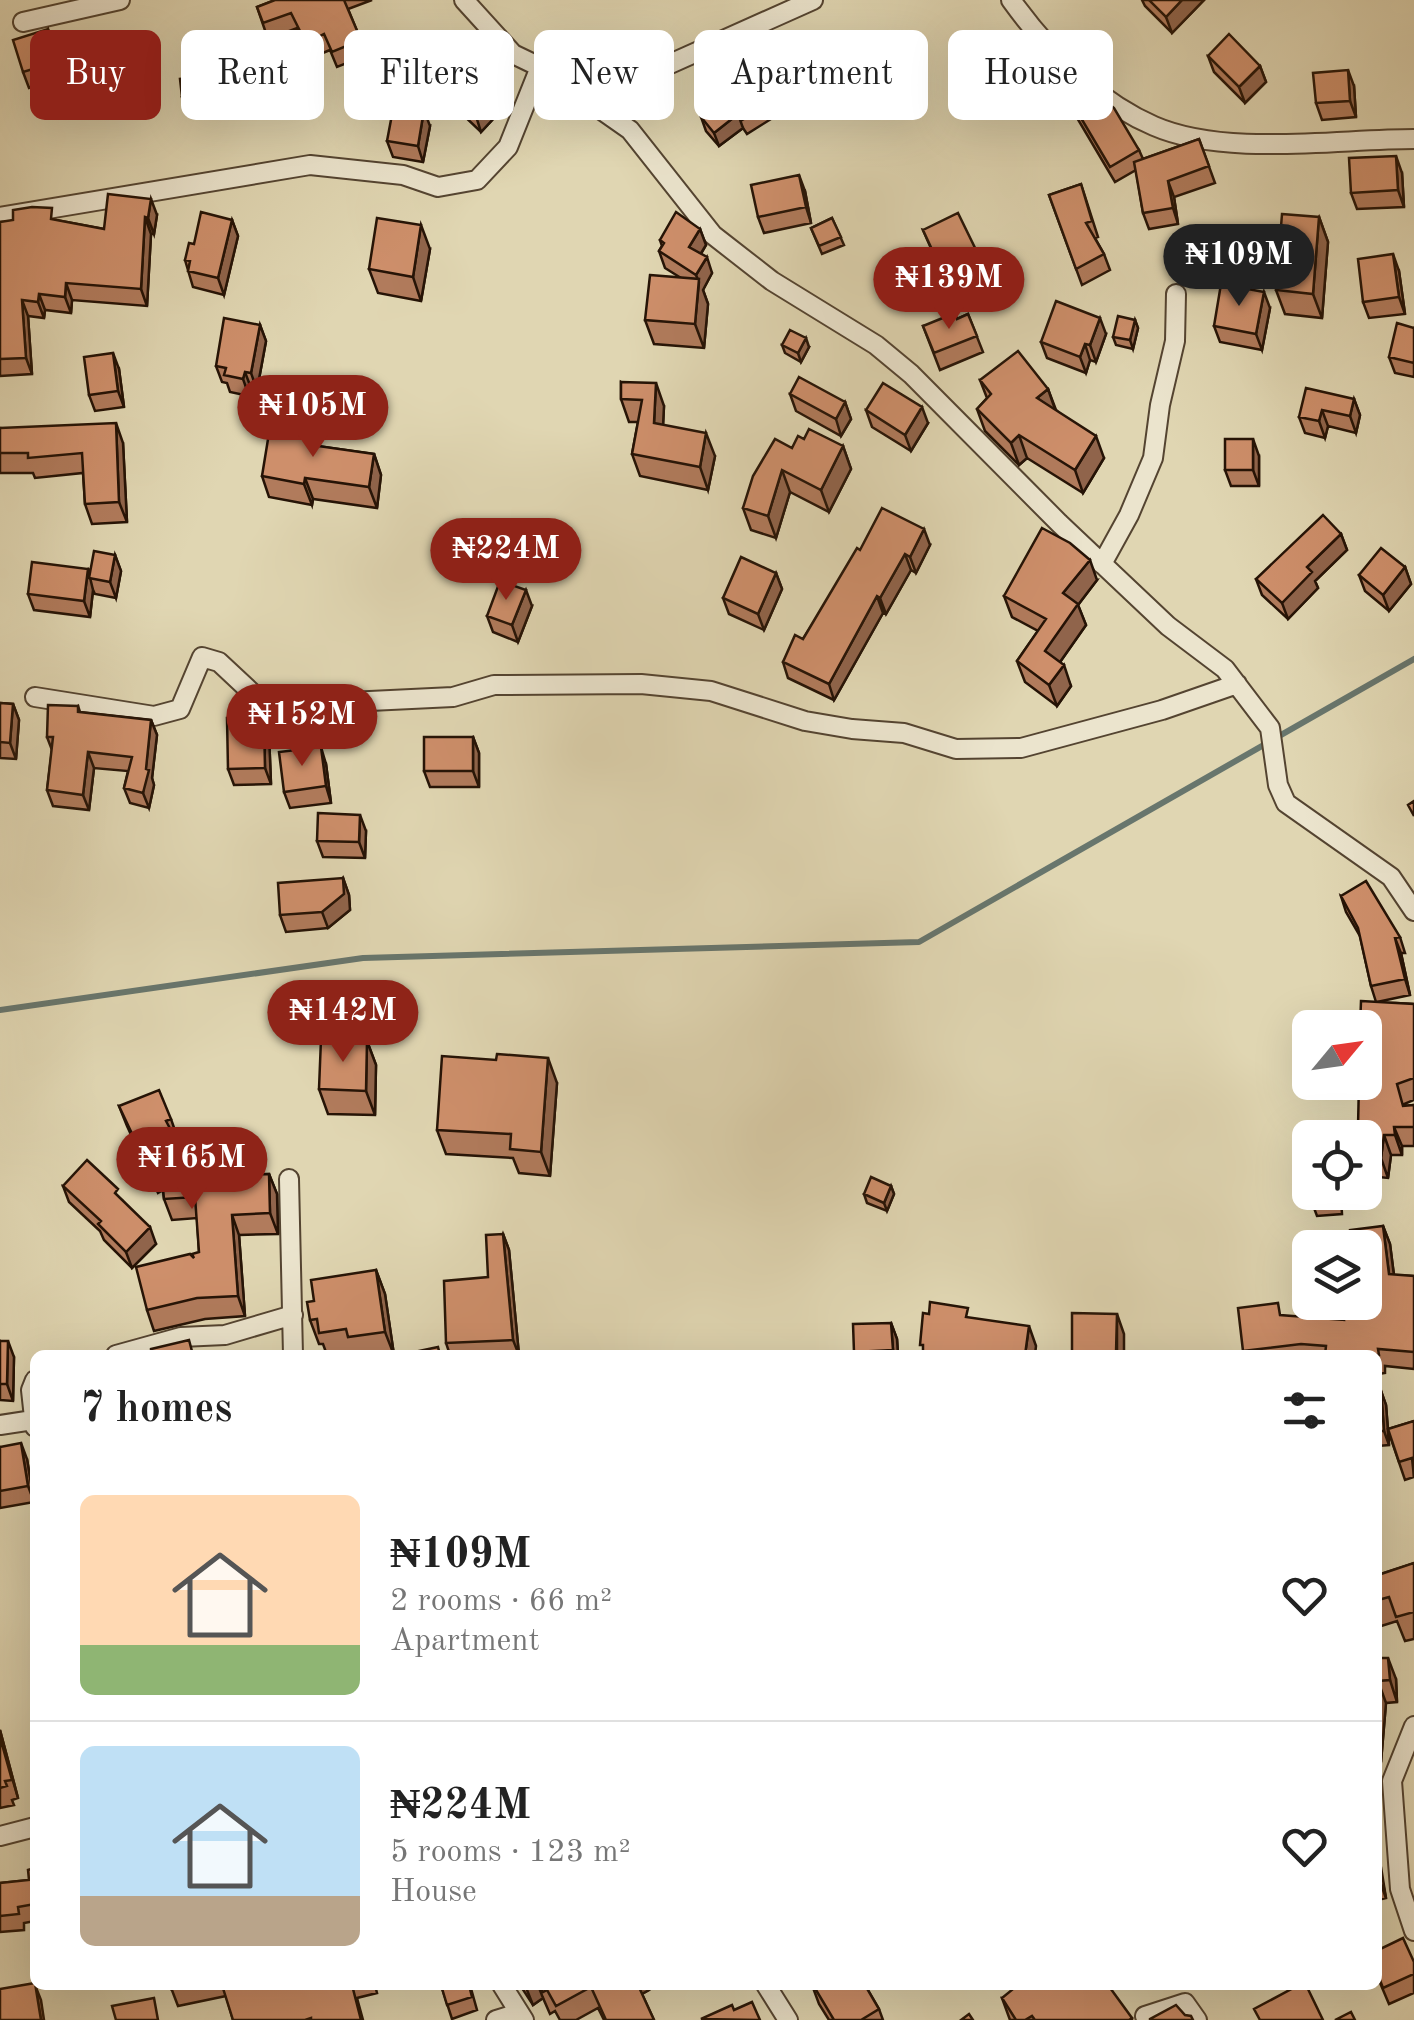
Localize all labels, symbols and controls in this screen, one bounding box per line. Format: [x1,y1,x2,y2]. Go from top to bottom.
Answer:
chip: Buy [30,30,161,120]
chip: Rent [181,30,324,120]
chip: Filters [344,30,514,120]
chip: New [534,30,674,120]
chip: Apartment [694,30,928,120]
chip: House [948,30,1113,120]
pin: ₦109M [1169,224,1309,309]
text: ₦109M [1185,240,1293,272]
pin: ₦139M [879,247,1019,332]
text: ₦139M [895,263,1003,295]
pin: ₦105M [243,375,383,460]
text: ₦105M [259,391,367,423]
pin: ₦224M [436,518,576,603]
text: ₦224M [452,534,560,566]
pin: ₦152M [232,684,372,769]
text: ₦152M [248,700,356,732]
pin: ₦142M [273,980,413,1065]
text: ₦142M [289,996,397,1028]
north arrow [1292,1010,1382,1100]
map controls [1292,1010,1382,1320]
button: locate [1292,1120,1382,1210]
pin: ₦165M [122,1127,262,1212]
text: ₦165M [138,1143,246,1175]
button: layers [1292,1230,1382,1320]
icon: filters [1277,1383,1332,1438]
text: 7 homes [80,1389,232,1431]
icon: home [160,1535,280,1655]
text: ₦109M [390,1535,531,1577]
icon: heart [1277,1568,1332,1623]
text: 2 rooms · 66 m² [390,1586,612,1618]
text: Apartment [390,1626,540,1658]
icon: home [160,1786,280,1906]
text: ₦224M [390,1786,531,1828]
icon: heart [1277,1819,1332,1874]
text: 5 rooms · 123 m² [390,1837,631,1869]
text: House [390,1877,477,1909]

